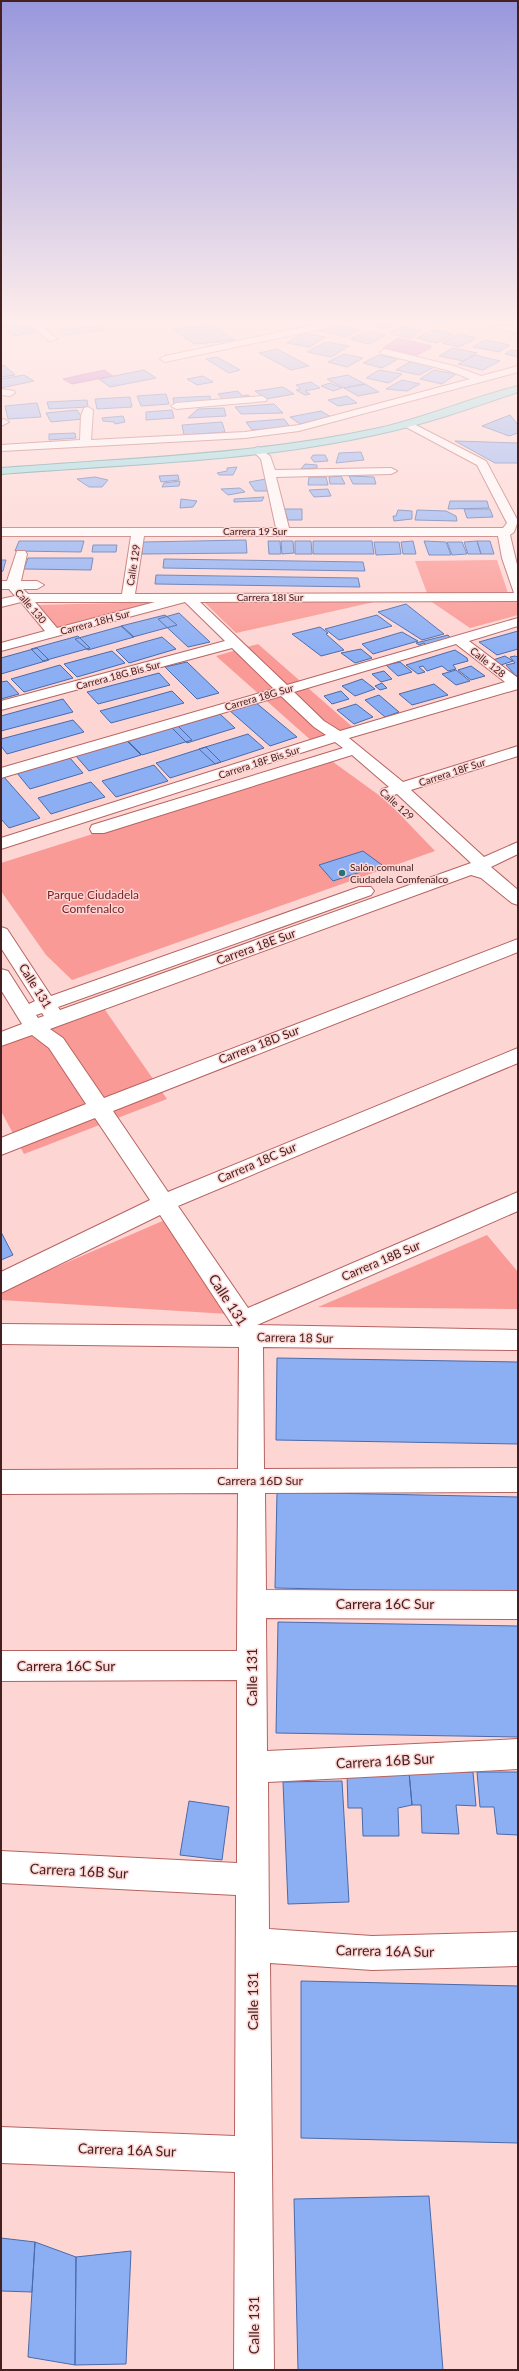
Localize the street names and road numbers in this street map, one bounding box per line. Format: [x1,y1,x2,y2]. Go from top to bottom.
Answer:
street label: Carrera 19 Sur [223,525,287,537]
street label: Calle 129 [124,543,142,586]
street label: Calle 130 [13,586,49,626]
street label: Carrera 18I Sur [237,591,304,603]
street label: Carrera 18H Sur [59,607,131,637]
street label: Calle 128 [468,644,508,680]
street label: Carrera 18G Bis Sur [75,658,162,692]
street label: Carrera 18G Sur [223,681,295,713]
street label: Carrera 18F Bis Sur [217,743,302,781]
street label: Carrera 18F Sur [417,755,487,788]
street label: Calle 129 [378,786,417,823]
street label: Carrera 18E Sur [214,925,298,968]
street label: Calle 131 [16,961,55,1011]
street label: Carrera 18D Sur [216,1022,302,1067]
street label: Carrera 18C Sur [215,1139,299,1186]
street label: Carrera 18B Sur [339,1237,423,1284]
street label: Calle 131 [205,1271,251,1329]
street label: Carrera 18 Sur [257,1329,334,1346]
street label: Carrera 16D Sur [217,1473,303,1488]
street label: Carrera 16C Sur [336,1595,434,1612]
street label: Calle 131 [243,1648,260,1706]
street label: Carrera 16C Sur [17,1657,115,1674]
street label: Carrera 16B Sur [335,1749,435,1772]
street label: Carrera 16B Sur [29,1859,129,1882]
street label: Carrera 16A Sur [336,1941,434,1960]
street label: Calle 131 [244,1972,261,2030]
street label: Carrera 16A Sur [78,2139,176,2160]
street label: Calle 131 [245,2296,262,2354]

